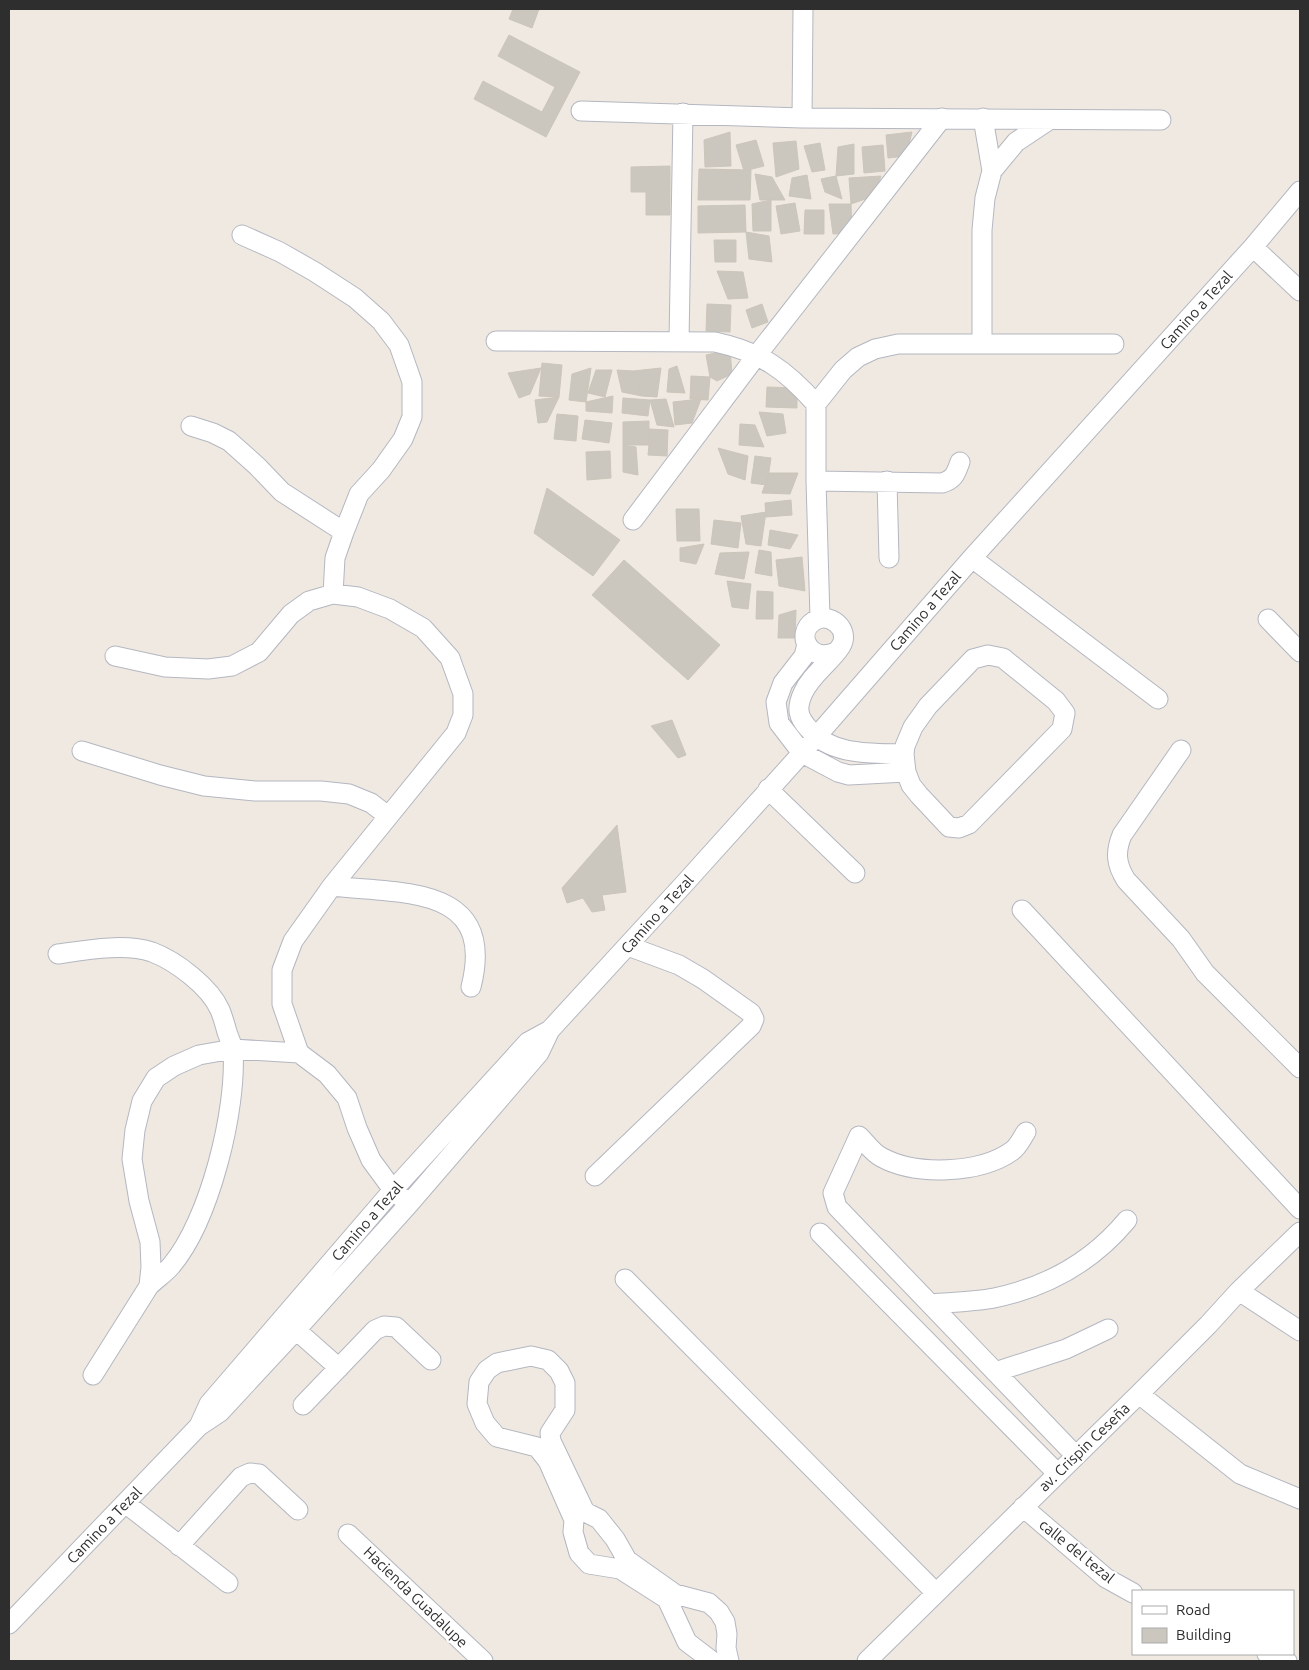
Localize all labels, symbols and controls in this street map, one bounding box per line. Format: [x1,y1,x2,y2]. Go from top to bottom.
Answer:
street label: Camino a Tezal [1156,267,1236,353]
street label: Camino a Tezal [886,568,964,654]
street label: Camino a Tezal [617,871,697,957]
street label: Camino a Tezal [328,1178,406,1264]
street label: av. Crispin Ceseña [1035,1399,1133,1495]
street label: Camino a Tezal [63,1483,145,1567]
street label: calle del tezal [1036,1516,1118,1586]
street label: Hacienda Guadalupe [361,1543,471,1651]
legend [1132,1590,1294,1655]
text: Road [1176,1601,1211,1618]
text: Building [1176,1626,1231,1643]

